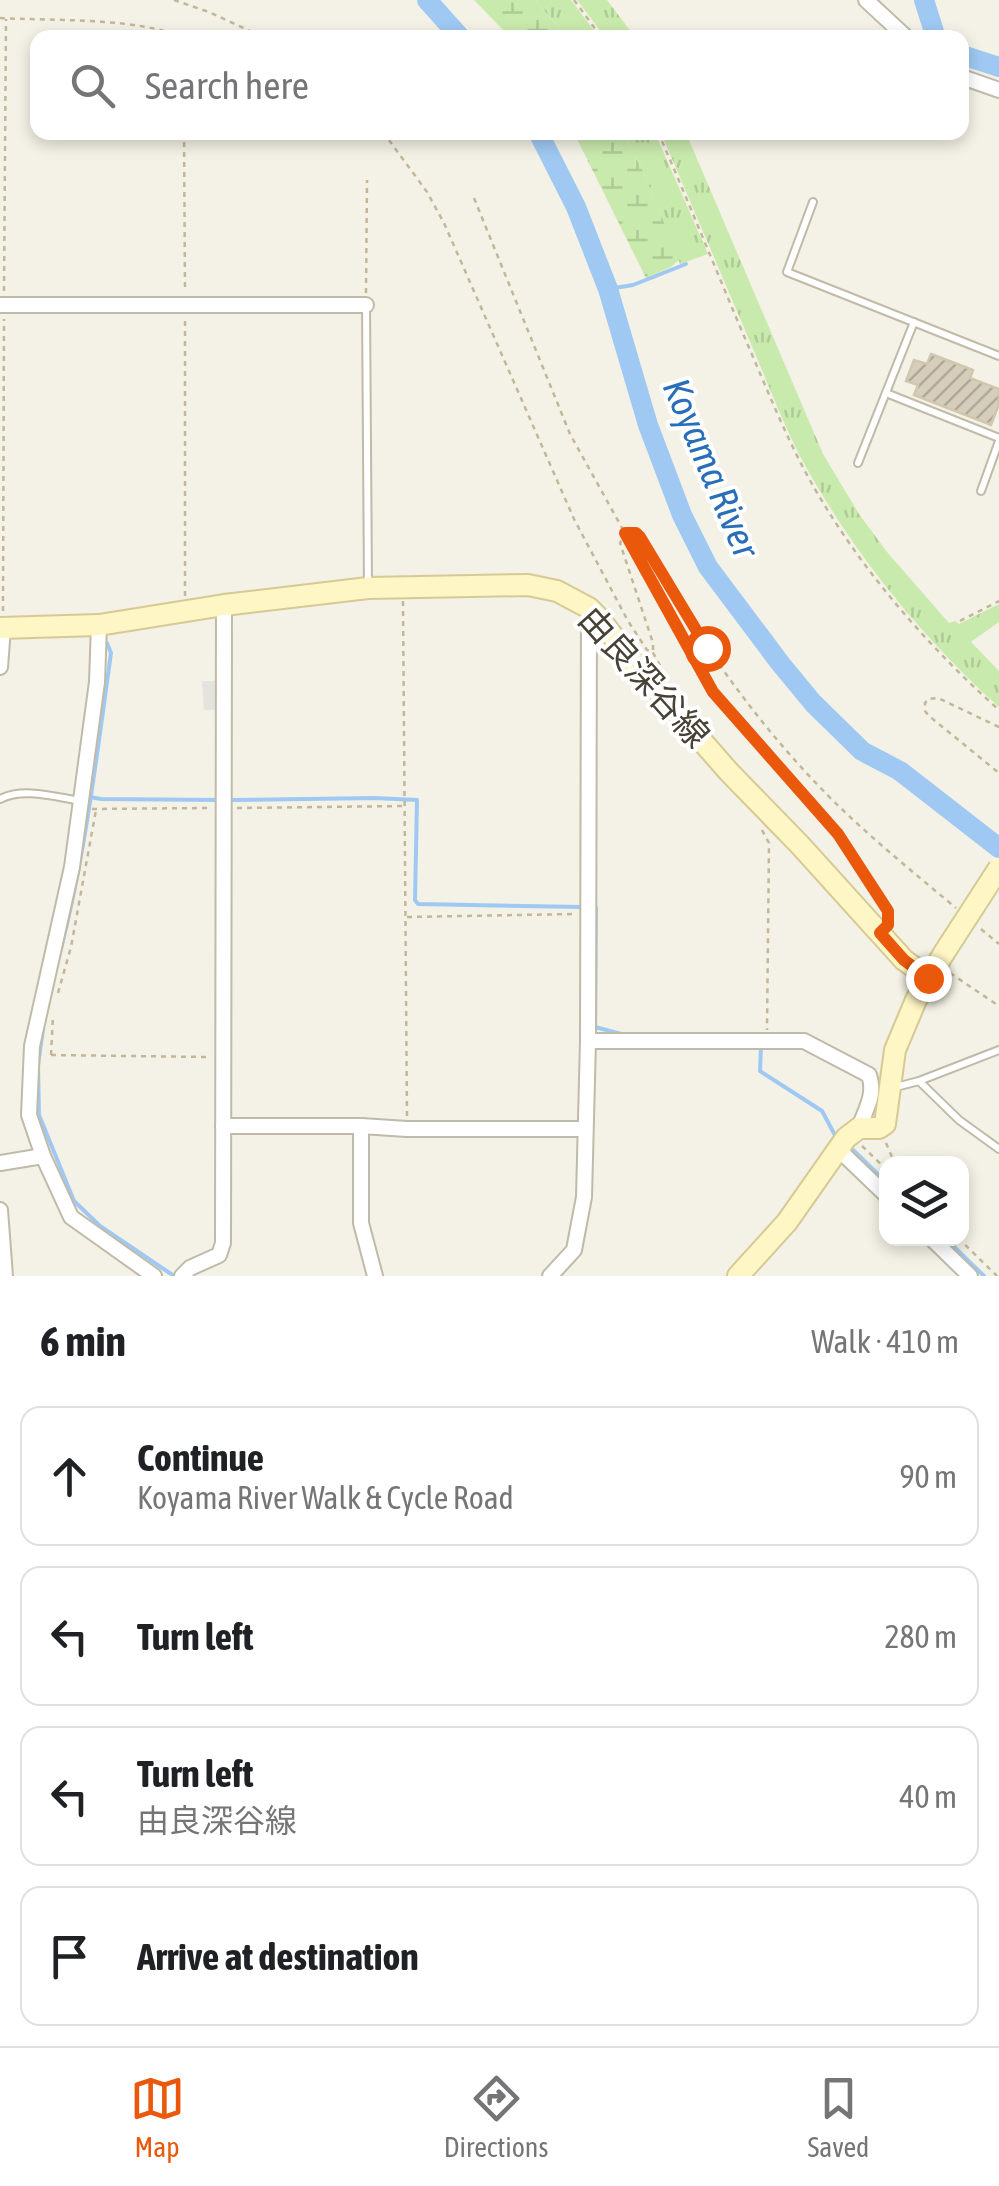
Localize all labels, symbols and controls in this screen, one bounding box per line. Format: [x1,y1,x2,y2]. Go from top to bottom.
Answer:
search box [30,30,969,140]
icon: search [65,58,120,113]
text: Search here [145,64,309,107]
water label: Koyama River [655,372,769,565]
street label: 由良深谷線 [571,598,718,755]
route start [685,626,731,672]
route end [906,956,952,1002]
map controls [879,1156,969,1246]
button: layers [879,1156,969,1246]
text: 6 min [40,1317,126,1365]
text: Walk · 410 m [811,1323,959,1360]
text: Continue [137,1436,264,1479]
icon: ahead [42,1449,97,1504]
text: 90 m [899,1458,957,1495]
text: Koyama River Walk & Cycle Road [137,1479,514,1516]
icon: left [42,1609,97,1664]
text: Turn left [137,1615,253,1658]
text: 280 m [884,1618,957,1655]
text: Turn left [137,1752,253,1795]
icon: left [42,1769,97,1824]
text: 40 m [899,1778,957,1815]
text: 由良深谷線 [137,1802,297,1839]
icon: arrive [42,1929,97,1984]
text: Arrive at destination [137,1935,419,1978]
tab: Map [130,2071,185,2163]
tab: Directions [444,2071,548,2163]
tab: Saved [808,2071,869,2163]

